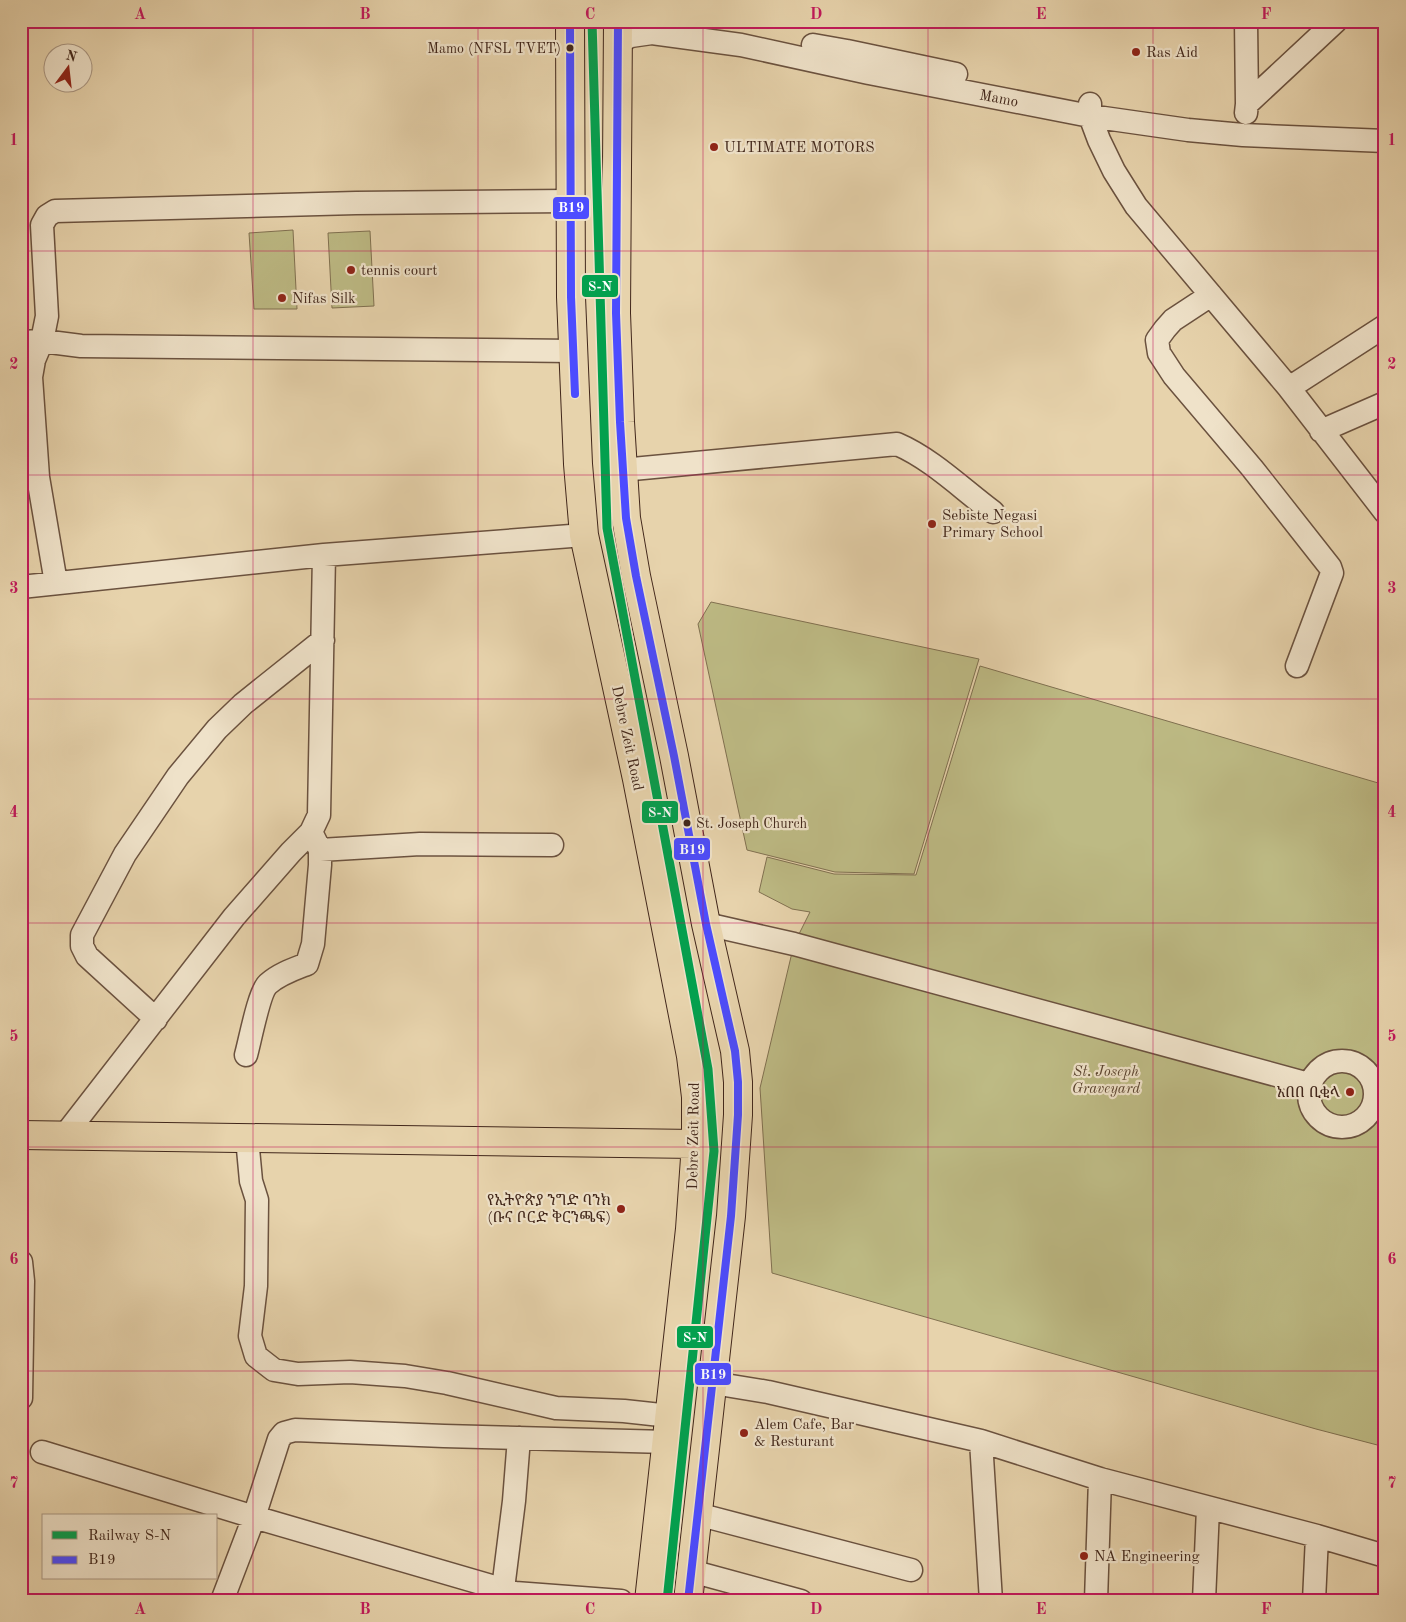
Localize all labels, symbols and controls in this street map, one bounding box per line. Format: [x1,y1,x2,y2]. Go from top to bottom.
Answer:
text: A [134,7,146,23]
text: B [359,7,371,23]
text: C [585,7,595,23]
text: D [810,7,822,23]
text: E [1035,7,1047,23]
text: F [1261,7,1272,23]
north arrow [42,42,92,92]
place label: Mamo (NFSL TVET) [427,42,561,56]
marker: Mamo (NFSL TVET) [565,43,575,53]
marker: Ras Aid [1130,46,1142,58]
place label: Ras Aid [1146,46,1198,61]
text: N [64,48,78,65]
street label: Mamo [978,88,1019,111]
text: 1 [9,133,19,149]
text: 1 [1387,133,1397,149]
marker: ULTIMATE MOTORS [708,141,720,153]
place label: ULTIMATE MOTORS [724,141,875,156]
line badge: B19 [552,196,590,220]
text: B19 [558,201,584,215]
marker: tennis court [345,264,357,276]
place label: tennis court [361,264,438,279]
line badge: S-N [581,274,619,298]
text: S-N [588,280,613,294]
marker: Nifas Silk [276,292,288,304]
place label: Nifas Silk [292,292,356,307]
text: 2 [9,357,19,373]
text: 2 [1387,357,1397,373]
place label: Sebiste Negasi Primary School [942,509,1043,541]
marker: Sebiste Negasi Primary School [926,518,938,530]
text: 3 [9,581,19,597]
text: 3 [1387,581,1397,597]
street label: Debre Zeit Road [608,684,645,792]
line badge: S-N [641,800,679,824]
text: 4 [9,805,19,821]
text: 4 [1387,805,1397,821]
text: S-N [648,806,673,820]
place label: St. Joseph Church [696,817,808,831]
marker: St. Joseph Church [682,818,692,828]
line badge: B19 [673,837,711,861]
text: B19 [679,843,705,857]
text: 5 [9,1029,19,1045]
text: 5 [1387,1029,1397,1045]
park label: St. Joseph Graveyard [1072,1065,1141,1097]
street label: Debre Zeit Road [686,1082,703,1190]
place label: አበበ ቢቂላ [1277,1086,1340,1101]
marker: አበበ ቢቂላ [1344,1086,1356,1098]
place label: የኢትዮጵያ ንግድ ባንክ (ቡና ቦርድ ቅርንጫፍ) [487,1192,611,1226]
marker: የኢትዮጵያ ንግድ ባንክ (ቡና ቦርድ ቅርንጫፍ) [615,1203,627,1215]
text: 6 [9,1252,19,1268]
text: 6 [1387,1252,1397,1268]
line badge: S-N [676,1325,714,1349]
text: S-N [683,1331,708,1345]
line badge: B19 [694,1362,732,1386]
text: B19 [700,1368,726,1382]
place label: Alem Cafe, Bar & Resturant [754,1418,854,1450]
marker: Alem Cafe, Bar & Resturant [738,1427,750,1439]
text: 7 [9,1476,19,1492]
text: 7 [1387,1476,1397,1492]
legend [42,1514,218,1580]
text: Railway S-N [88,1529,172,1544]
marker: NA Engineering [1078,1550,1090,1562]
place label: NA Engineering [1094,1550,1200,1565]
text: B19 [88,1553,116,1568]
text: A [134,1602,146,1618]
text: B [359,1602,371,1618]
text: C [585,1602,595,1618]
text: D [810,1602,822,1618]
text: E [1035,1602,1047,1618]
text: F [1261,1602,1272,1618]

